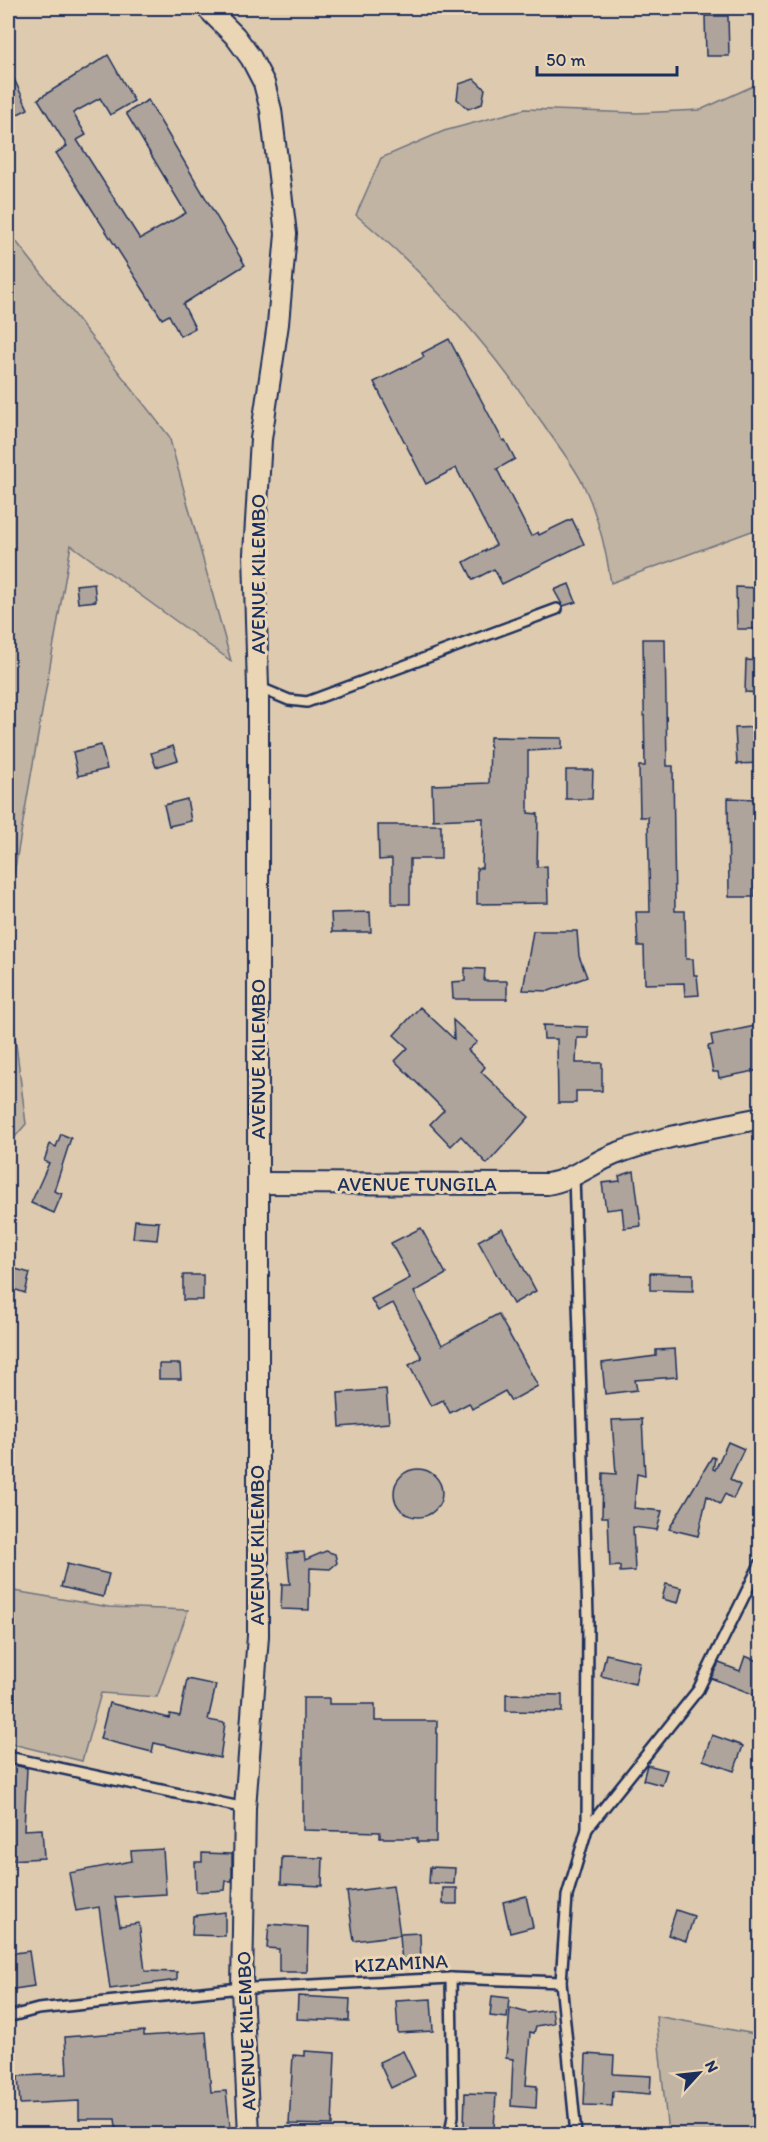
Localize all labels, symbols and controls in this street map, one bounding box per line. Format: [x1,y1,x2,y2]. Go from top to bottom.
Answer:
scale bar [537,39,676,77]
text: 50 m [546,49,586,71]
street label: AVENUE KILEMBO [246,494,270,654]
street label: AVENUE KILEMBO [246,979,270,1139]
street label: AVENUE TUNGILA [337,1172,497,1196]
street label: AVENUE KILEMBO [245,1465,269,1625]
street label: KIZAMINA [354,1949,449,1977]
street label: AVENUE KILEMBO [231,1950,261,2112]
north arrow [669,2043,729,2103]
text: N [701,2057,723,2076]

